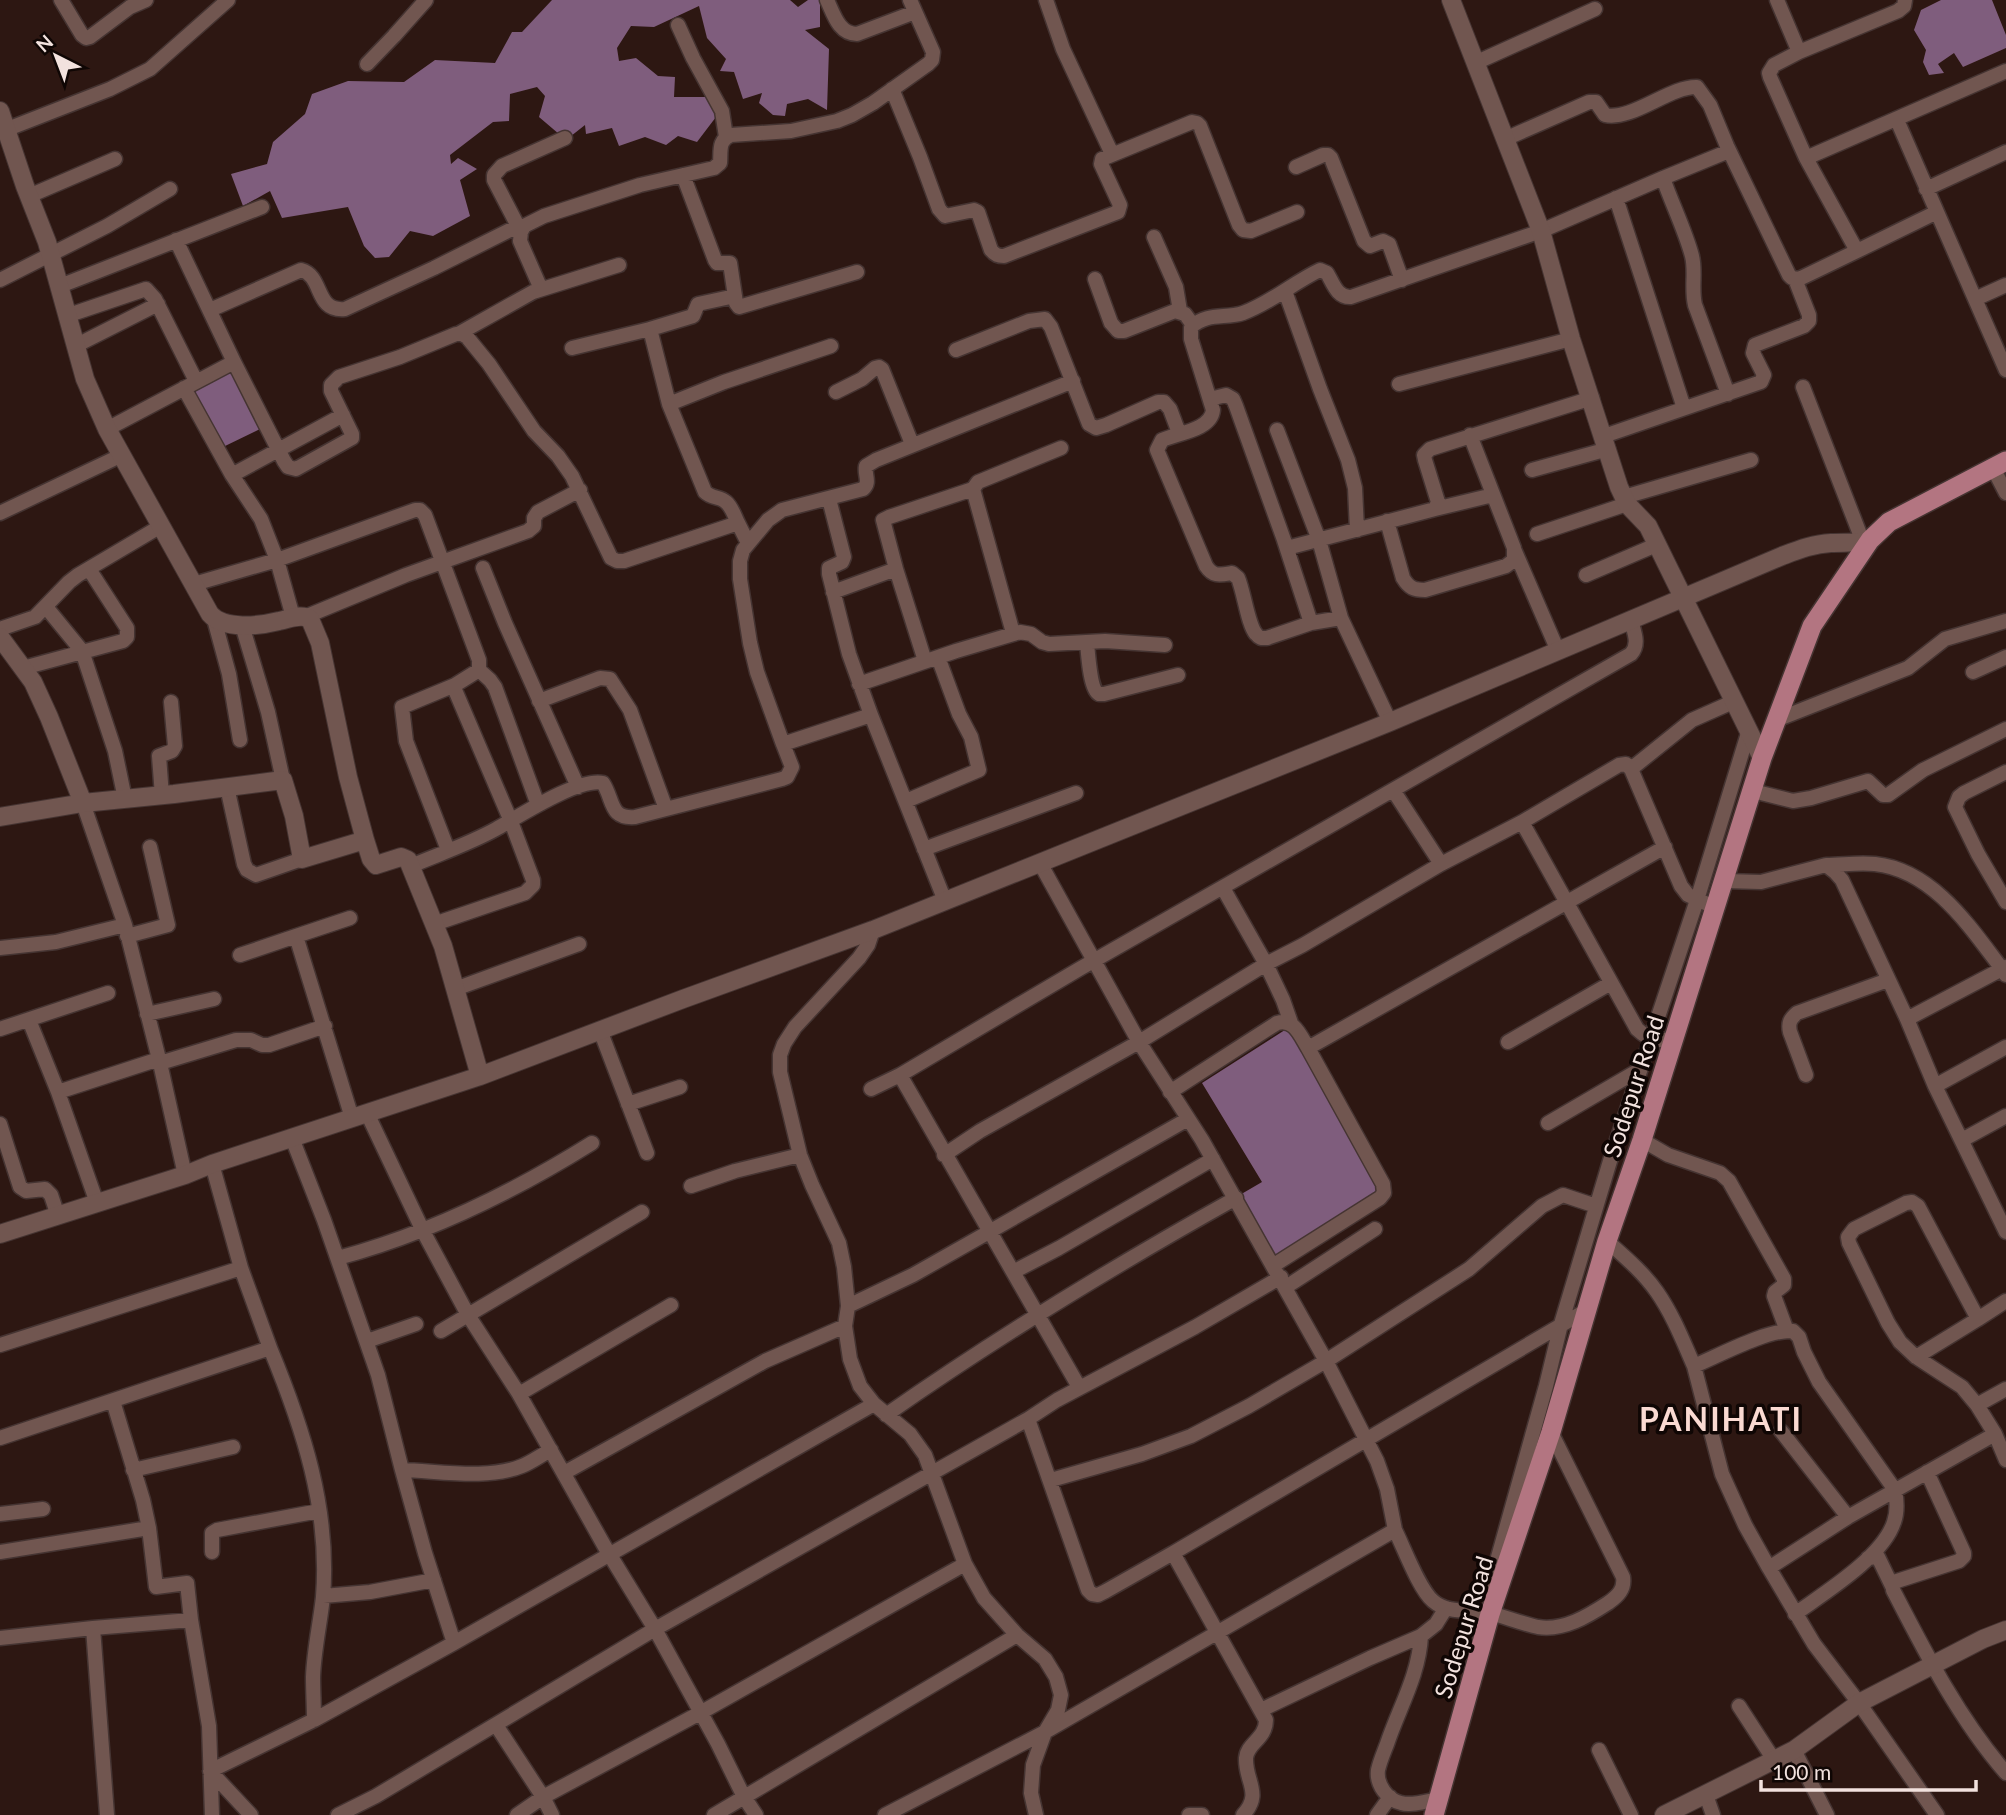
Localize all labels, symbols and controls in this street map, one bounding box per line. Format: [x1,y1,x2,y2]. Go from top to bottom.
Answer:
north arrow [21,21,91,91]
text: N [31,30,57,56]
street label: Sodepur Road [1596,1012,1670,1160]
district label: PANIHATI [1639,1399,1803,1438]
street label: Sodepur Road [1428,1552,1498,1702]
scale bar [1761,1748,1976,1792]
text: 100 m [1772,1759,1831,1784]

